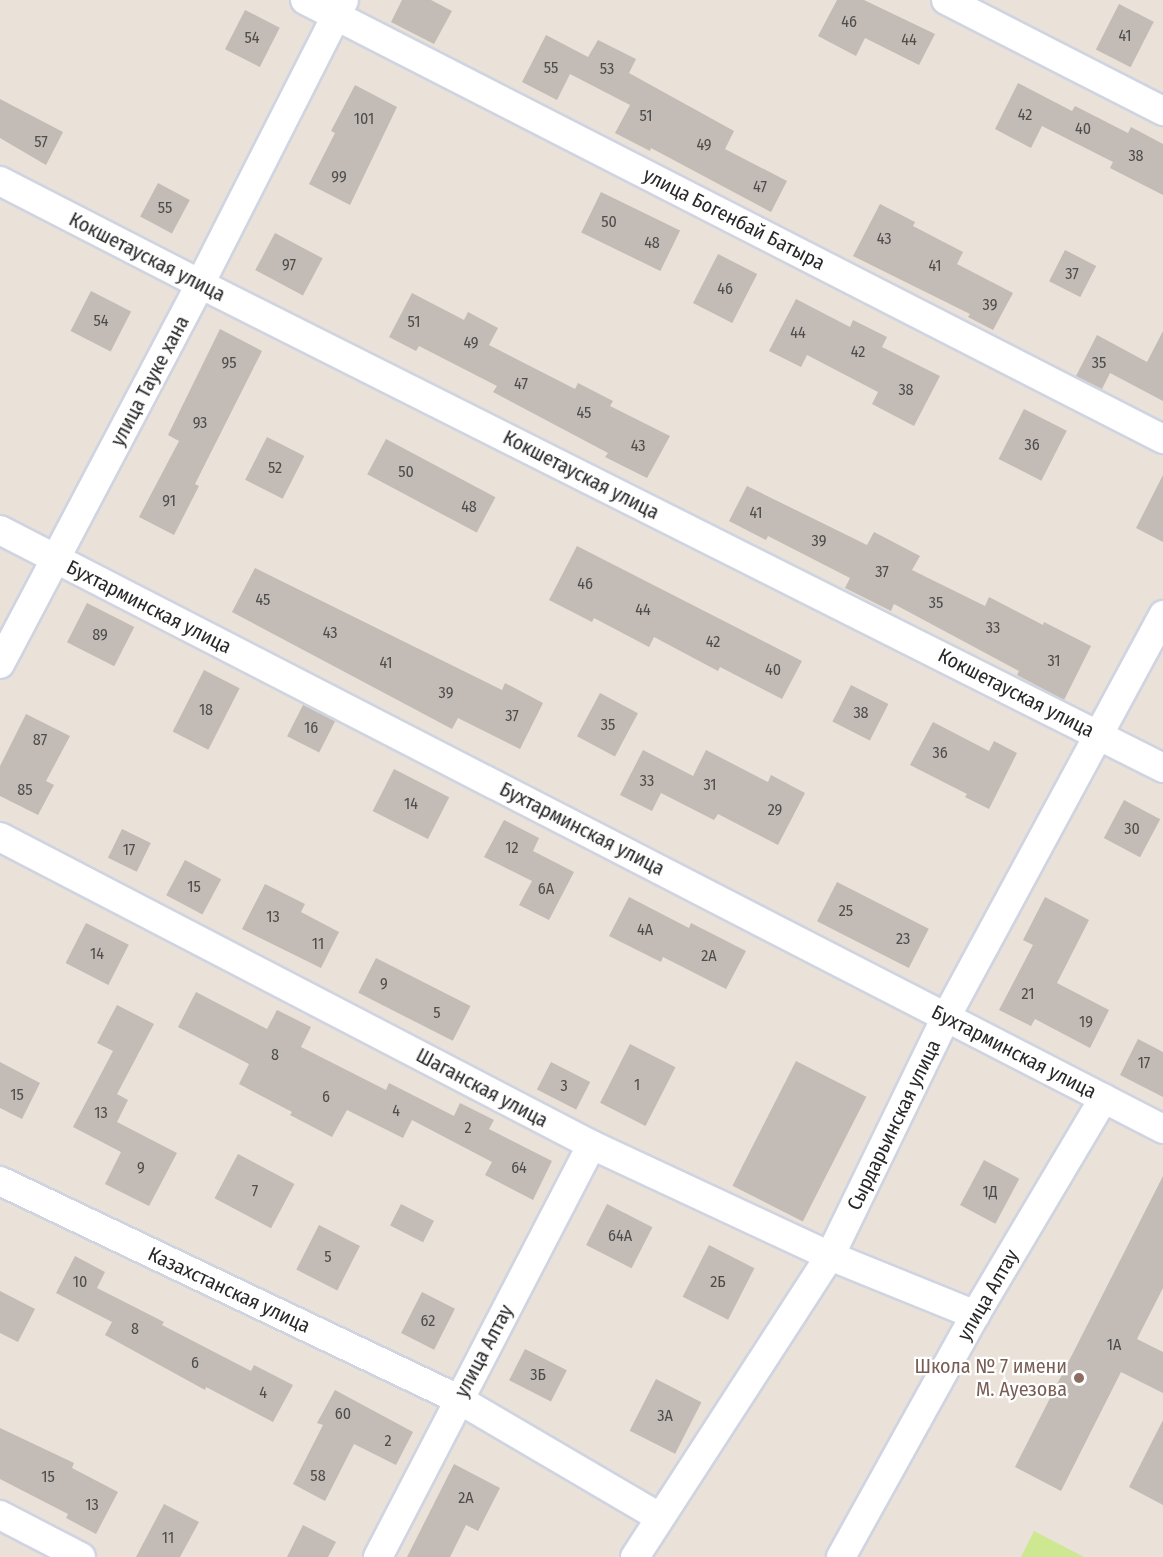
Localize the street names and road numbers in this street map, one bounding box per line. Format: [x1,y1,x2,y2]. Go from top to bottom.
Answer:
street label: улица Богенбай Батыра [639,163,829,275]
street label: Кокшетауская улица [65,207,229,307]
street label: улица Тауке хана [106,312,194,450]
street label: Кокшетауская улица [499,425,663,525]
street label: Бухтарминская улица [63,555,235,659]
street label: Кокшетауская улица [934,643,1098,743]
street label: Бухтарминская улица [496,777,668,881]
street label: Бухтарминская улица [928,1000,1100,1104]
street label: Сырдарьинская улица [842,1036,946,1214]
street label: Шаганская улица [412,1043,552,1133]
street label: Казахстанская улица [144,1242,314,1338]
street label: улица Алтау [952,1245,1024,1345]
street label: улица Алтау [450,1301,518,1401]

